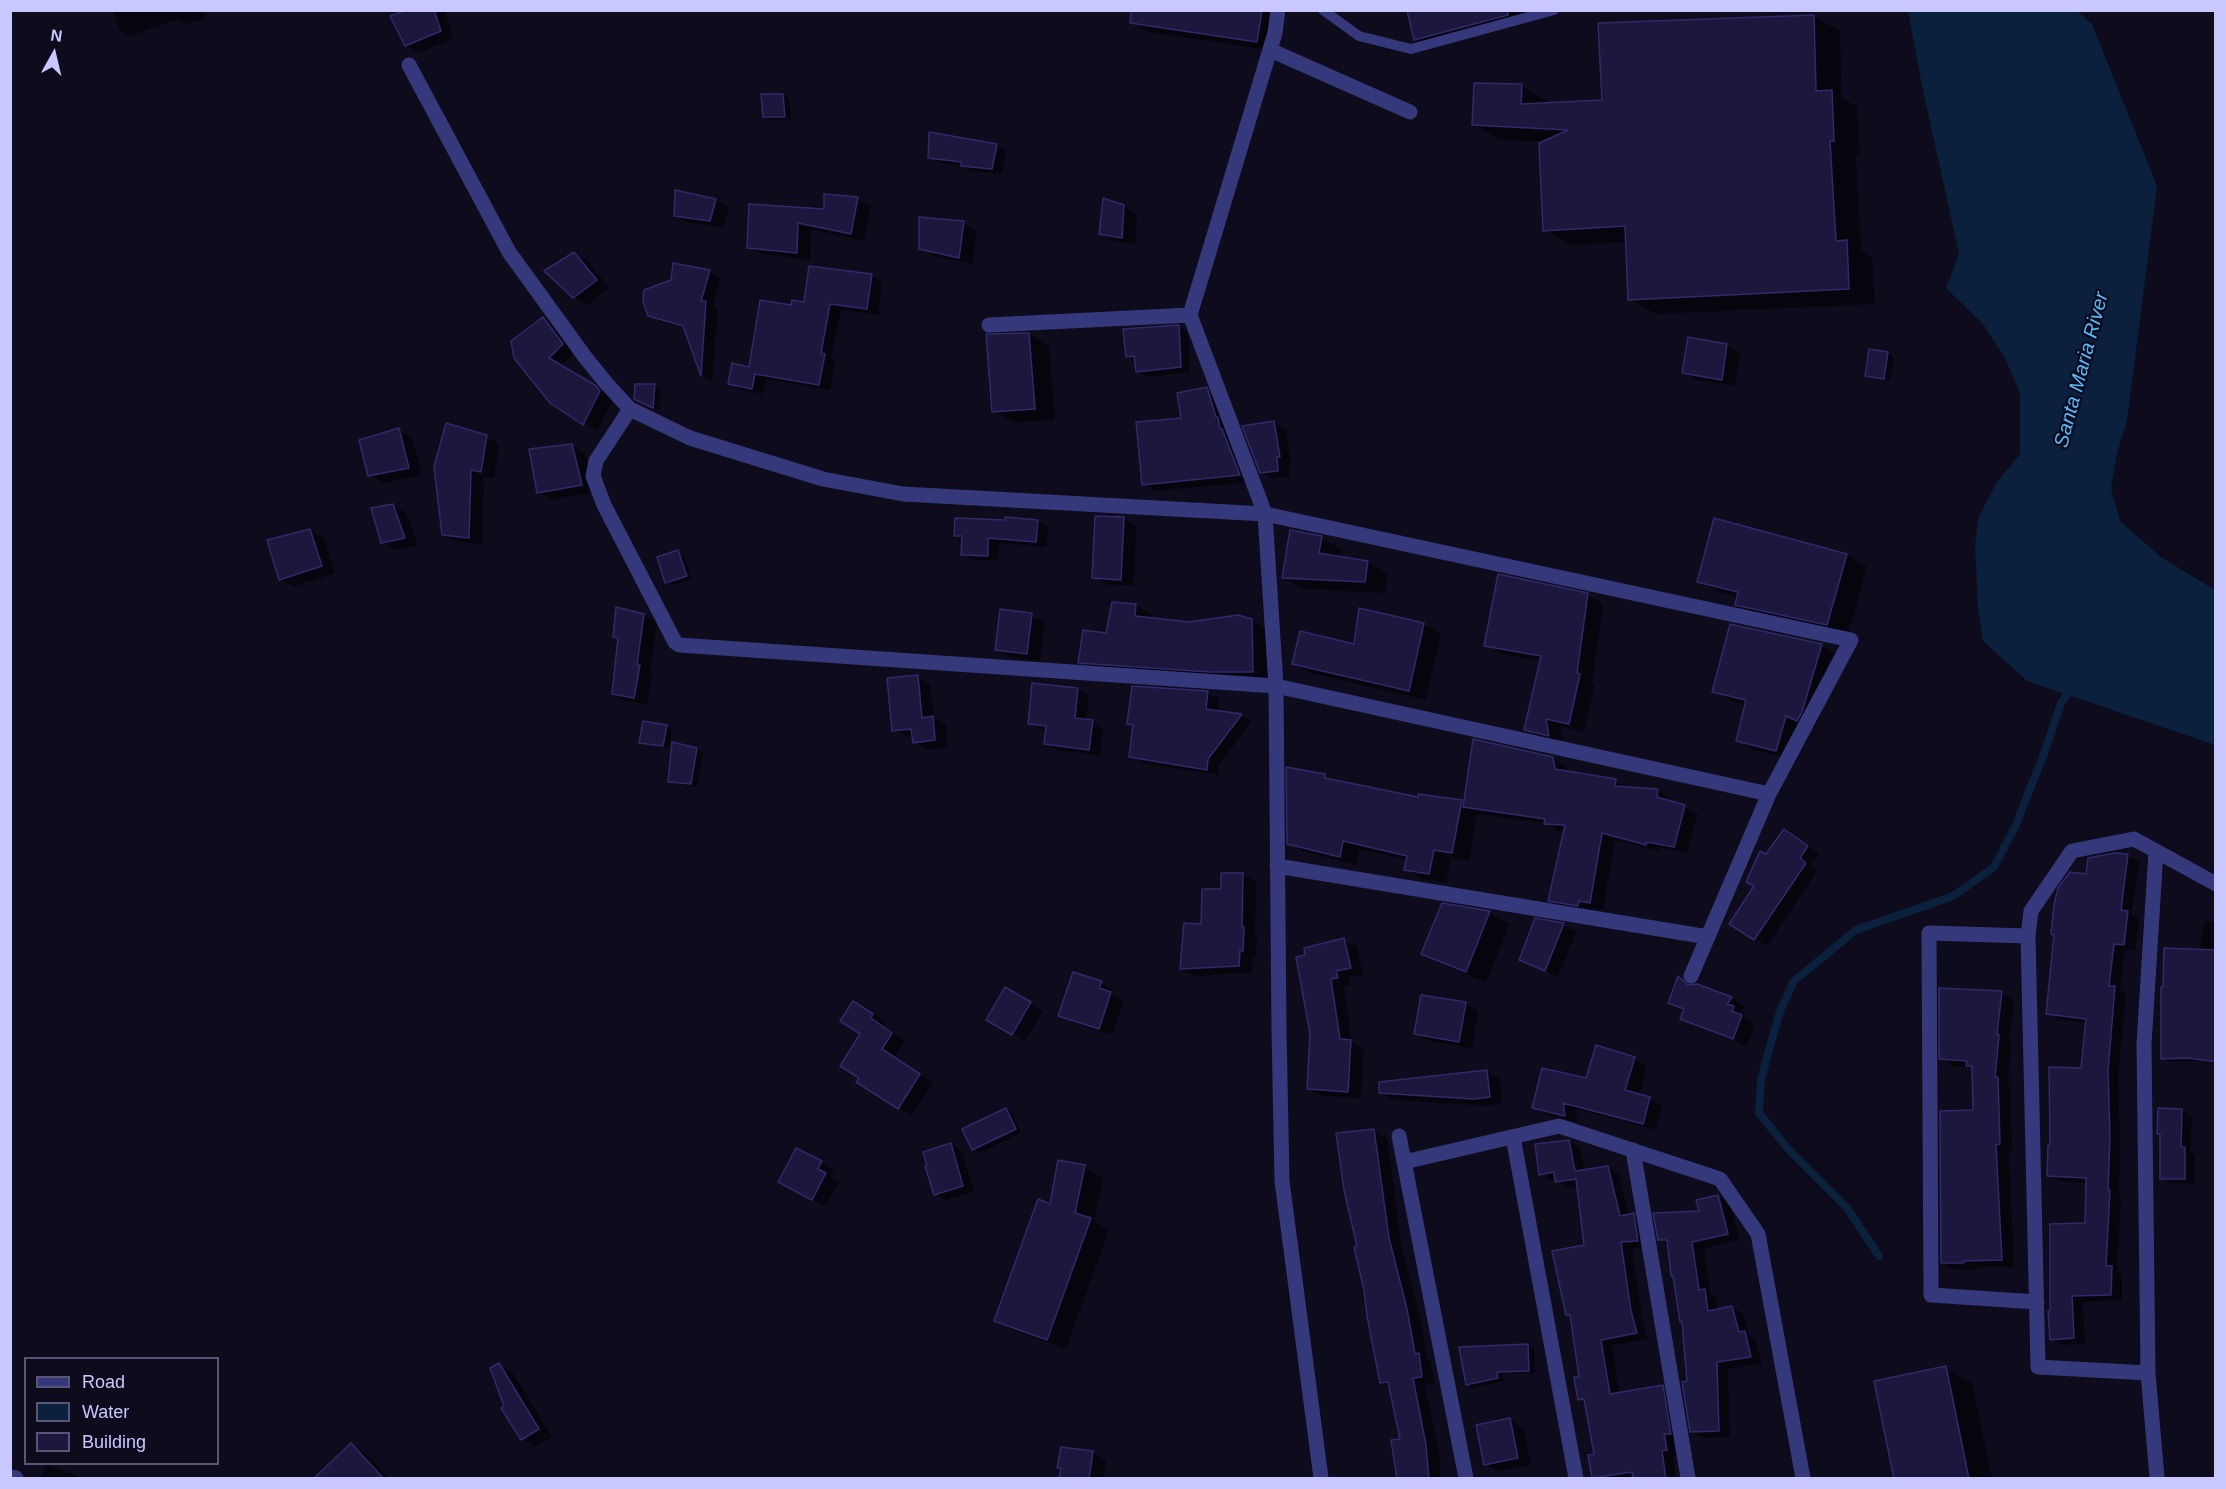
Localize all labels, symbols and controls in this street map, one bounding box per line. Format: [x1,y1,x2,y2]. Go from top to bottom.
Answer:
north arrow [24,24,84,84]
text: N [50,26,63,45]
water label: Santa Maria River [2050,290,2114,450]
legend [24,1357,219,1465]
text: Road [82,1372,125,1392]
text: Water [82,1402,129,1422]
text: Building [82,1432,146,1452]

